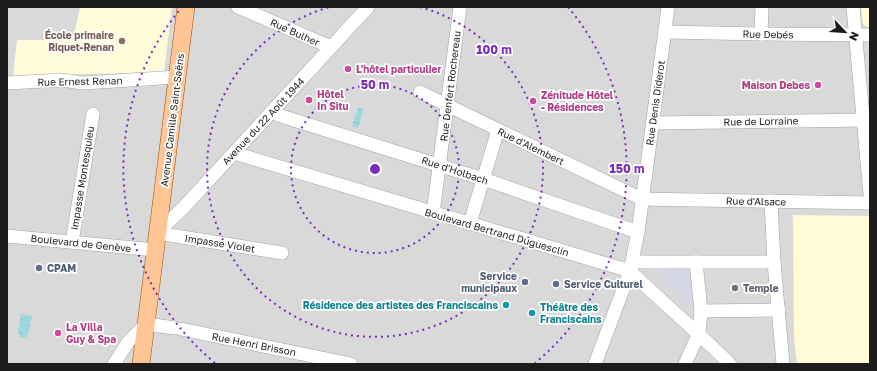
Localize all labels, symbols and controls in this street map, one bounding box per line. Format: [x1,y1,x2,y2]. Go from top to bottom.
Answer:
north arrow [825,12,865,52]
street label: Rue Bulher [268,16,322,48]
street label: Rue Debés [742,28,794,40]
place label: École primaire Riquet-Renan [45,29,114,53]
street label: Rue Denfert Rochereau [437,30,463,142]
text: N [847,30,862,43]
marker: École primaire Riquet-Renan [117,36,127,46]
text: 100 m [476,42,512,57]
street label: Avenue Camille Saint-Saëns [158,53,186,187]
street label: Rue Denis Diderot [643,60,667,146]
place label: L'hôtel particulier [356,63,441,75]
marker: L'hôtel particulier [343,64,353,74]
street label: Rue Ernest Renan [37,74,123,88]
street label: Avenue du 22 Août 1944 [219,75,307,167]
text: 50 m [361,77,389,92]
place label: Maison Debes [742,79,810,91]
marker: Maison Debes [813,80,823,90]
place label: Hôtel In Situ [317,88,348,112]
place label: Zénitude Hôtel - Résidences [541,89,614,113]
marker: Hôtel In Situ [304,95,314,105]
marker: Zénitude Hôtel - Résidences [528,96,538,106]
street label: Rue de Lorraine [723,114,799,128]
street label: Impasse Montesquieu [68,125,96,231]
street label: Rue d'Alembert [496,125,566,167]
street label: Rue d'Holbach [420,154,490,186]
text: 150 m [610,161,644,176]
centre of rings [368,162,382,176]
street label: Rue d'Alsace [726,194,786,208]
street label: Boulevard Bertrand Duguesclin [423,206,571,258]
street label: Boulevard de Genève [30,232,132,254]
street label: Impasse Violet [184,232,256,254]
place label: CPAM [47,262,76,274]
marker: CPAM [34,263,44,273]
place label: Service municipaux [461,270,517,294]
marker: Service municipaux [520,277,530,287]
place label: Service Culturel [564,278,643,290]
marker: Service Culturel [551,279,561,289]
place label: Temple [743,282,779,294]
marker: Temple [730,283,740,293]
place label: Résidence des artistes des Franciscains [303,299,498,311]
marker: Résidence des artistes des Franciscains [501,300,511,310]
place label: Théâtre des Franciscains [540,301,602,325]
marker: Théâtre des Franciscains [527,308,537,318]
place label: La Villa Guy & Spa [66,321,116,345]
marker: La Villa Guy & Spa [53,328,63,338]
street label: Rue Henri Brisson [211,330,297,358]

